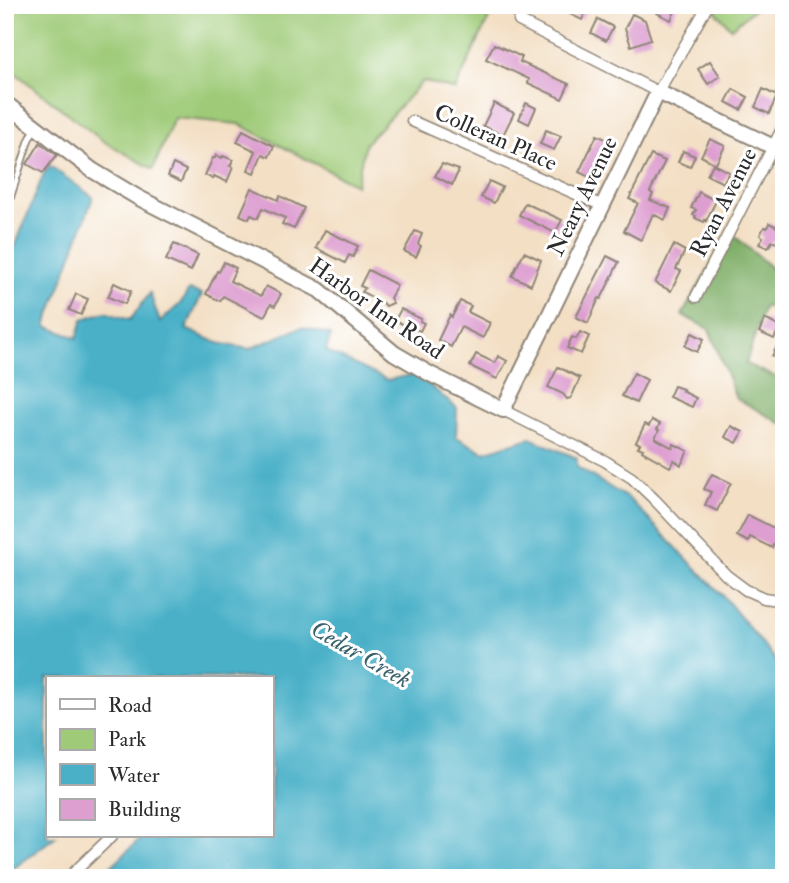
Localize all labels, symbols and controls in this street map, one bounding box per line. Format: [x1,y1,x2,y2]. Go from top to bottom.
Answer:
street label: Colleran Place [430,97,562,178]
street label: Neary Avenue [541,131,624,261]
street label: Ryan Avenue [684,142,763,262]
street label: Harbor Inn Road [303,251,450,366]
water label: Cedar Creek [305,613,416,695]
legend [46,676,273,838]
text: Road [108,692,153,719]
text: Park [108,726,146,753]
text: Water [107,762,160,789]
text: Building [108,796,181,823]

